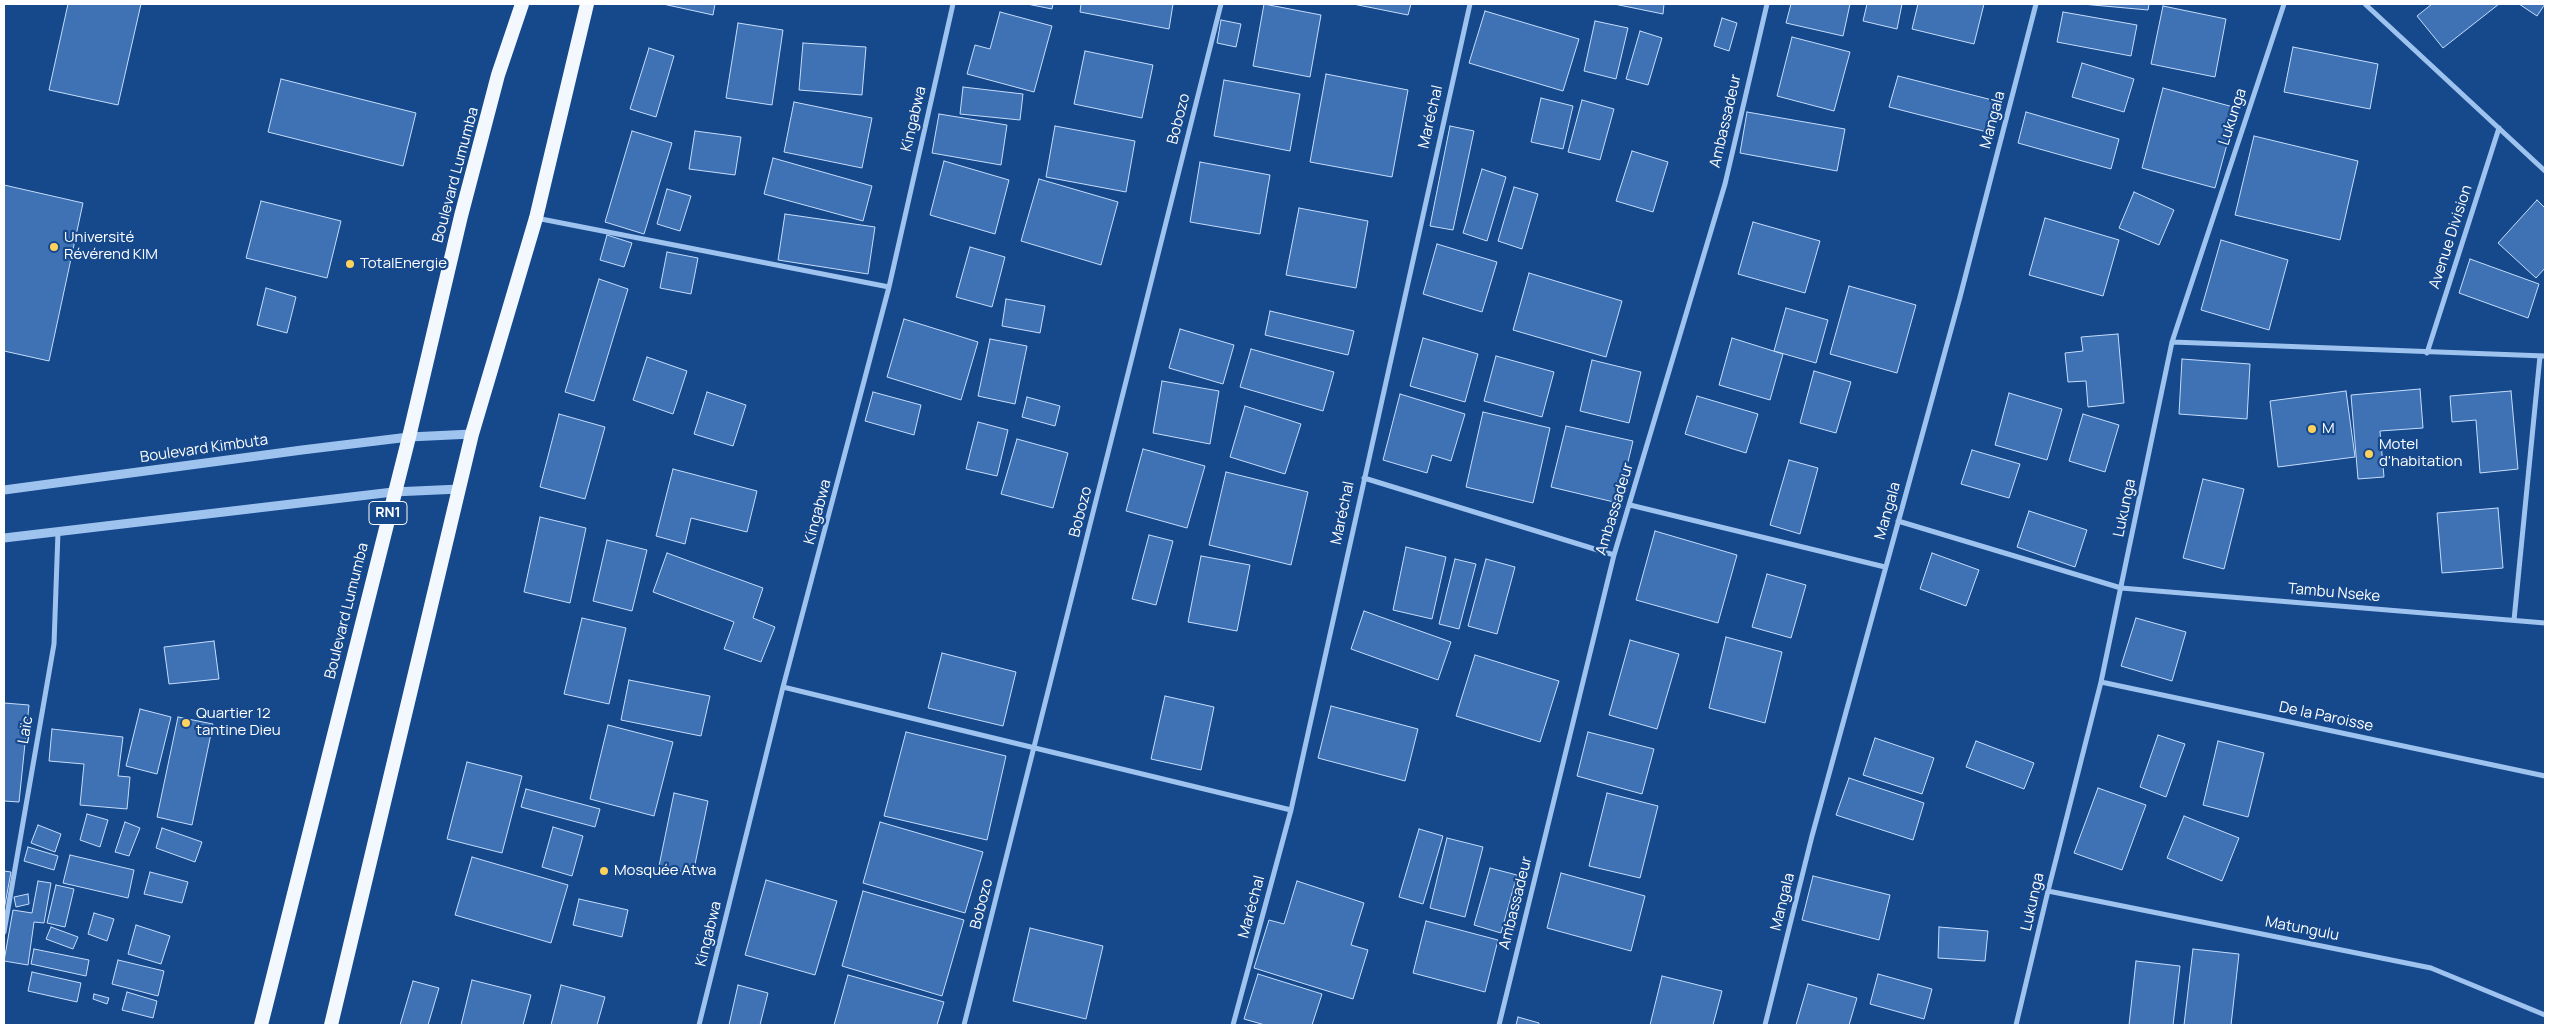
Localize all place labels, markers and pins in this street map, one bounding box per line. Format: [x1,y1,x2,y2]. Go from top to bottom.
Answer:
place label: Université Révérend KIM [64,229,158,264]
marker: Université Révérend KIM [48,241,60,253]
place label: TotalEnergie [360,255,447,273]
marker: TotalEnergie [344,258,356,270]
place label: M [2322,420,2335,438]
marker: M [2306,423,2318,435]
place label: Motel d'habitation [2379,436,2462,471]
marker: Motel d'habitation [2363,448,2375,460]
place label: Quartier 12 tantine Dieu [196,705,281,740]
marker: Quartier 12 tantine Dieu [180,717,192,729]
place label: Mosquée Atwa [614,862,716,880]
marker: Mosquée Atwa [598,865,610,877]

